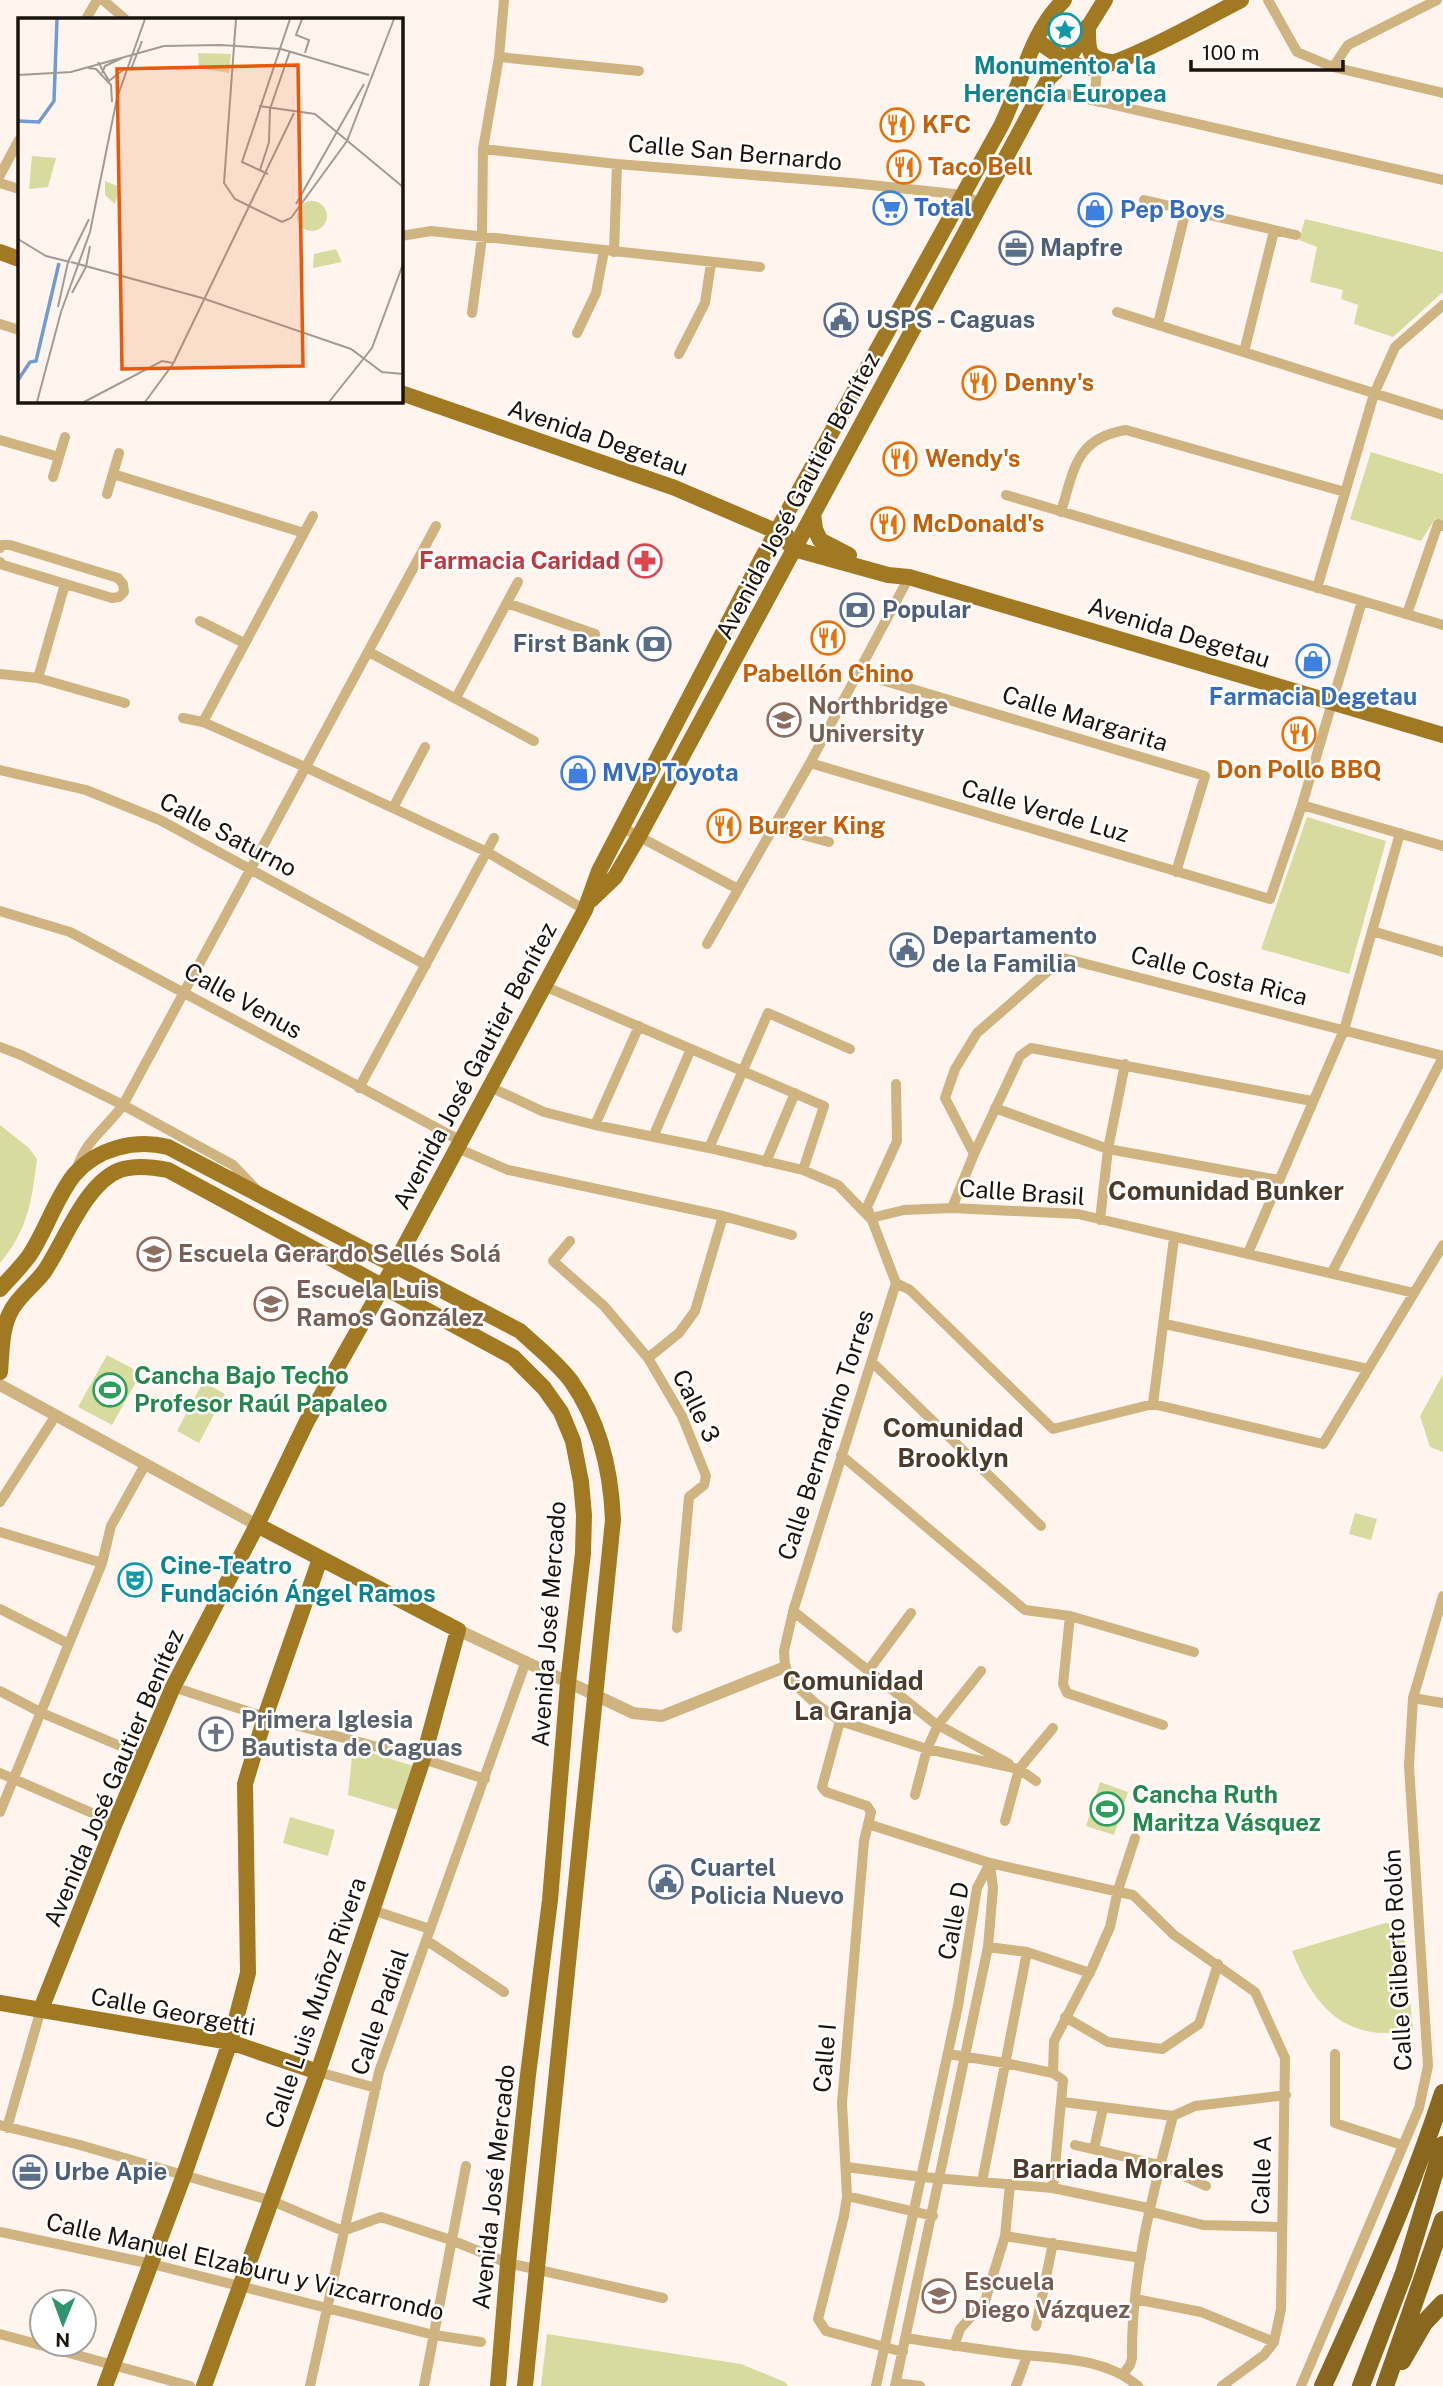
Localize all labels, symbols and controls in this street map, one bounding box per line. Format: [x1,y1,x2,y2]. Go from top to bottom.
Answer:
place icon: Monumento a la Herencia Europea [1046,11,1084,49]
inset map [18,18,402,402]
scale bar [1191,28,1343,72]
text: 100 m [1202,40,1259,65]
place label: Monumento a la Herencia Europea [963,51,1167,107]
restaurant icon: KFC [878,106,916,144]
place label: KFC [922,110,971,138]
street label: Calle San Bernardo [627,129,843,175]
restaurant icon: Taco Bell [885,148,923,186]
place label: Taco Bell [928,152,1033,180]
supermarket icon: Total [871,189,909,227]
shop icon: Pep Boys [1076,191,1114,229]
place label: Total [914,193,972,221]
place label: Pep Boys [1120,195,1225,223]
office icon: Mapfre [997,229,1035,267]
place label: Mapfre [1040,233,1123,261]
public building icon: USPS - Caguas [822,301,860,339]
place label: USPS - Caguas [866,305,1035,333]
street label: Avenida José Gautier Benítez [709,347,885,644]
restaurant icon: Denny's [960,364,998,402]
place label: Denny's [1004,368,1094,396]
street label: Avenida Degetau [505,393,692,481]
restaurant icon: Wendy's [881,440,919,478]
place label: Wendy's [925,444,1021,472]
restaurant icon: McDonald's [869,505,907,543]
place label: McDonald's [912,509,1044,537]
pharmacy icon: Farmacia Caridad [626,542,664,580]
place label: Farmacia Caridad [419,546,620,574]
bank icon: Popular [838,591,876,629]
street label: Avenida Degetau [1085,591,1274,673]
place label: Popular [882,595,971,623]
restaurant icon: Pabellón Chino [809,619,847,657]
bank icon: First Bank [635,625,673,663]
place label: First Bank [513,629,630,657]
shop icon: Farmacia Degetau [1294,642,1332,680]
place label: Pabellón Chino [742,659,914,687]
street label: Calle Margarita [999,680,1171,757]
place label: Farmacia Degetau [1209,682,1417,710]
place label: Northbridge University [808,691,948,747]
school or university icon: Northbridge University [765,701,803,739]
restaurant icon: Don Pollo BBQ [1280,715,1318,753]
shop icon: MVP Toyota [559,754,597,792]
place label: Don Pollo BBQ [1216,755,1382,783]
place label: MVP Toyota [602,758,739,786]
street label: Calle Verde Luz [958,773,1132,847]
street label: Calle Saturno [155,786,302,882]
restaurant icon: Burger King [705,807,743,845]
place label: Burger King [748,811,885,839]
street label: Avenida José Gautier Benítez [386,917,562,1214]
place label: Departamento de la Familia [932,921,1097,977]
public building icon: Departamento de la Familia [888,931,926,969]
street label: Calle Costa Rica [1128,940,1310,1010]
street label: Calle Venus [180,956,307,1044]
street label: Calle Brasil [958,1174,1086,1210]
district label: Comunidad Bunker [1108,1175,1344,1206]
school or university icon: Escuela Gerardo Sellés Solá [135,1235,173,1273]
place label: Escuela Gerardo Sellés Solá [178,1239,501,1267]
place label: Escuela Luis Ramos González [296,1275,484,1331]
school or university icon: Escuela Luis Ramos González [252,1285,290,1323]
street label: Calle Bernardino Torres [771,1306,879,1564]
place label: Cancha Bajo Techo Profesor Raúl Papaleo [134,1361,388,1417]
street label: Calle 3 [667,1365,726,1447]
sports icon: Cancha Bajo Techo Profesor Raúl Papaleo [91,1371,129,1409]
district label: Comunidad Brooklyn [882,1412,1024,1473]
street label: Avenida José Mercado [525,1500,571,1748]
place label: Cine-Teatro Fundación Ángel Ramos [160,1551,436,1607]
theatre icon: Cine-Teatro Fundación Ángel Ramos [116,1561,154,1599]
street label: Avenida José Gautier Benítez [38,1625,189,1931]
district label: Comunidad La Granja [782,1665,924,1726]
place label: Primera Iglesia Bautista de Caguas [241,1705,463,1761]
church icon: Primera Iglesia Bautista de Caguas [197,1715,235,1753]
place label: Cancha Ruth Maritza Vásquez [1132,1780,1321,1836]
sports icon: Cancha Ruth Maritza Vásquez [1088,1790,1126,1828]
street label: Calle Gilberto Rolón [1377,1848,1417,2072]
place label: Cuartel Policia Nuevo [690,1853,844,1909]
public building icon: Cuartel Policia Nuevo [647,1863,685,1901]
street label: Calle Luis Muñoz Rivera [259,1873,371,2132]
street label: Calle D [932,1879,974,1962]
street label: Calle Padial [344,1945,414,2079]
street label: Calle Georgetti [88,1981,258,2041]
street label: Calle I [807,2022,841,2094]
street label: Avenida José Mercado [466,2063,520,2311]
street label: Calle A [1246,2135,1276,2215]
office icon: Urbe Apie [11,2153,49,2191]
district label: Barriada Morales [1012,2153,1224,2184]
place label: Urbe Apie [54,2157,167,2185]
street label: Calle Manuel Elzaburu y Vizcarrondo [44,2207,447,2325]
place label: Escuela Diego Vázquez [964,2267,1130,2323]
school or university icon: Escuela Diego Vázquez [920,2277,958,2315]
north arrow [28,2288,98,2358]
text: N [55,2329,70,2351]

